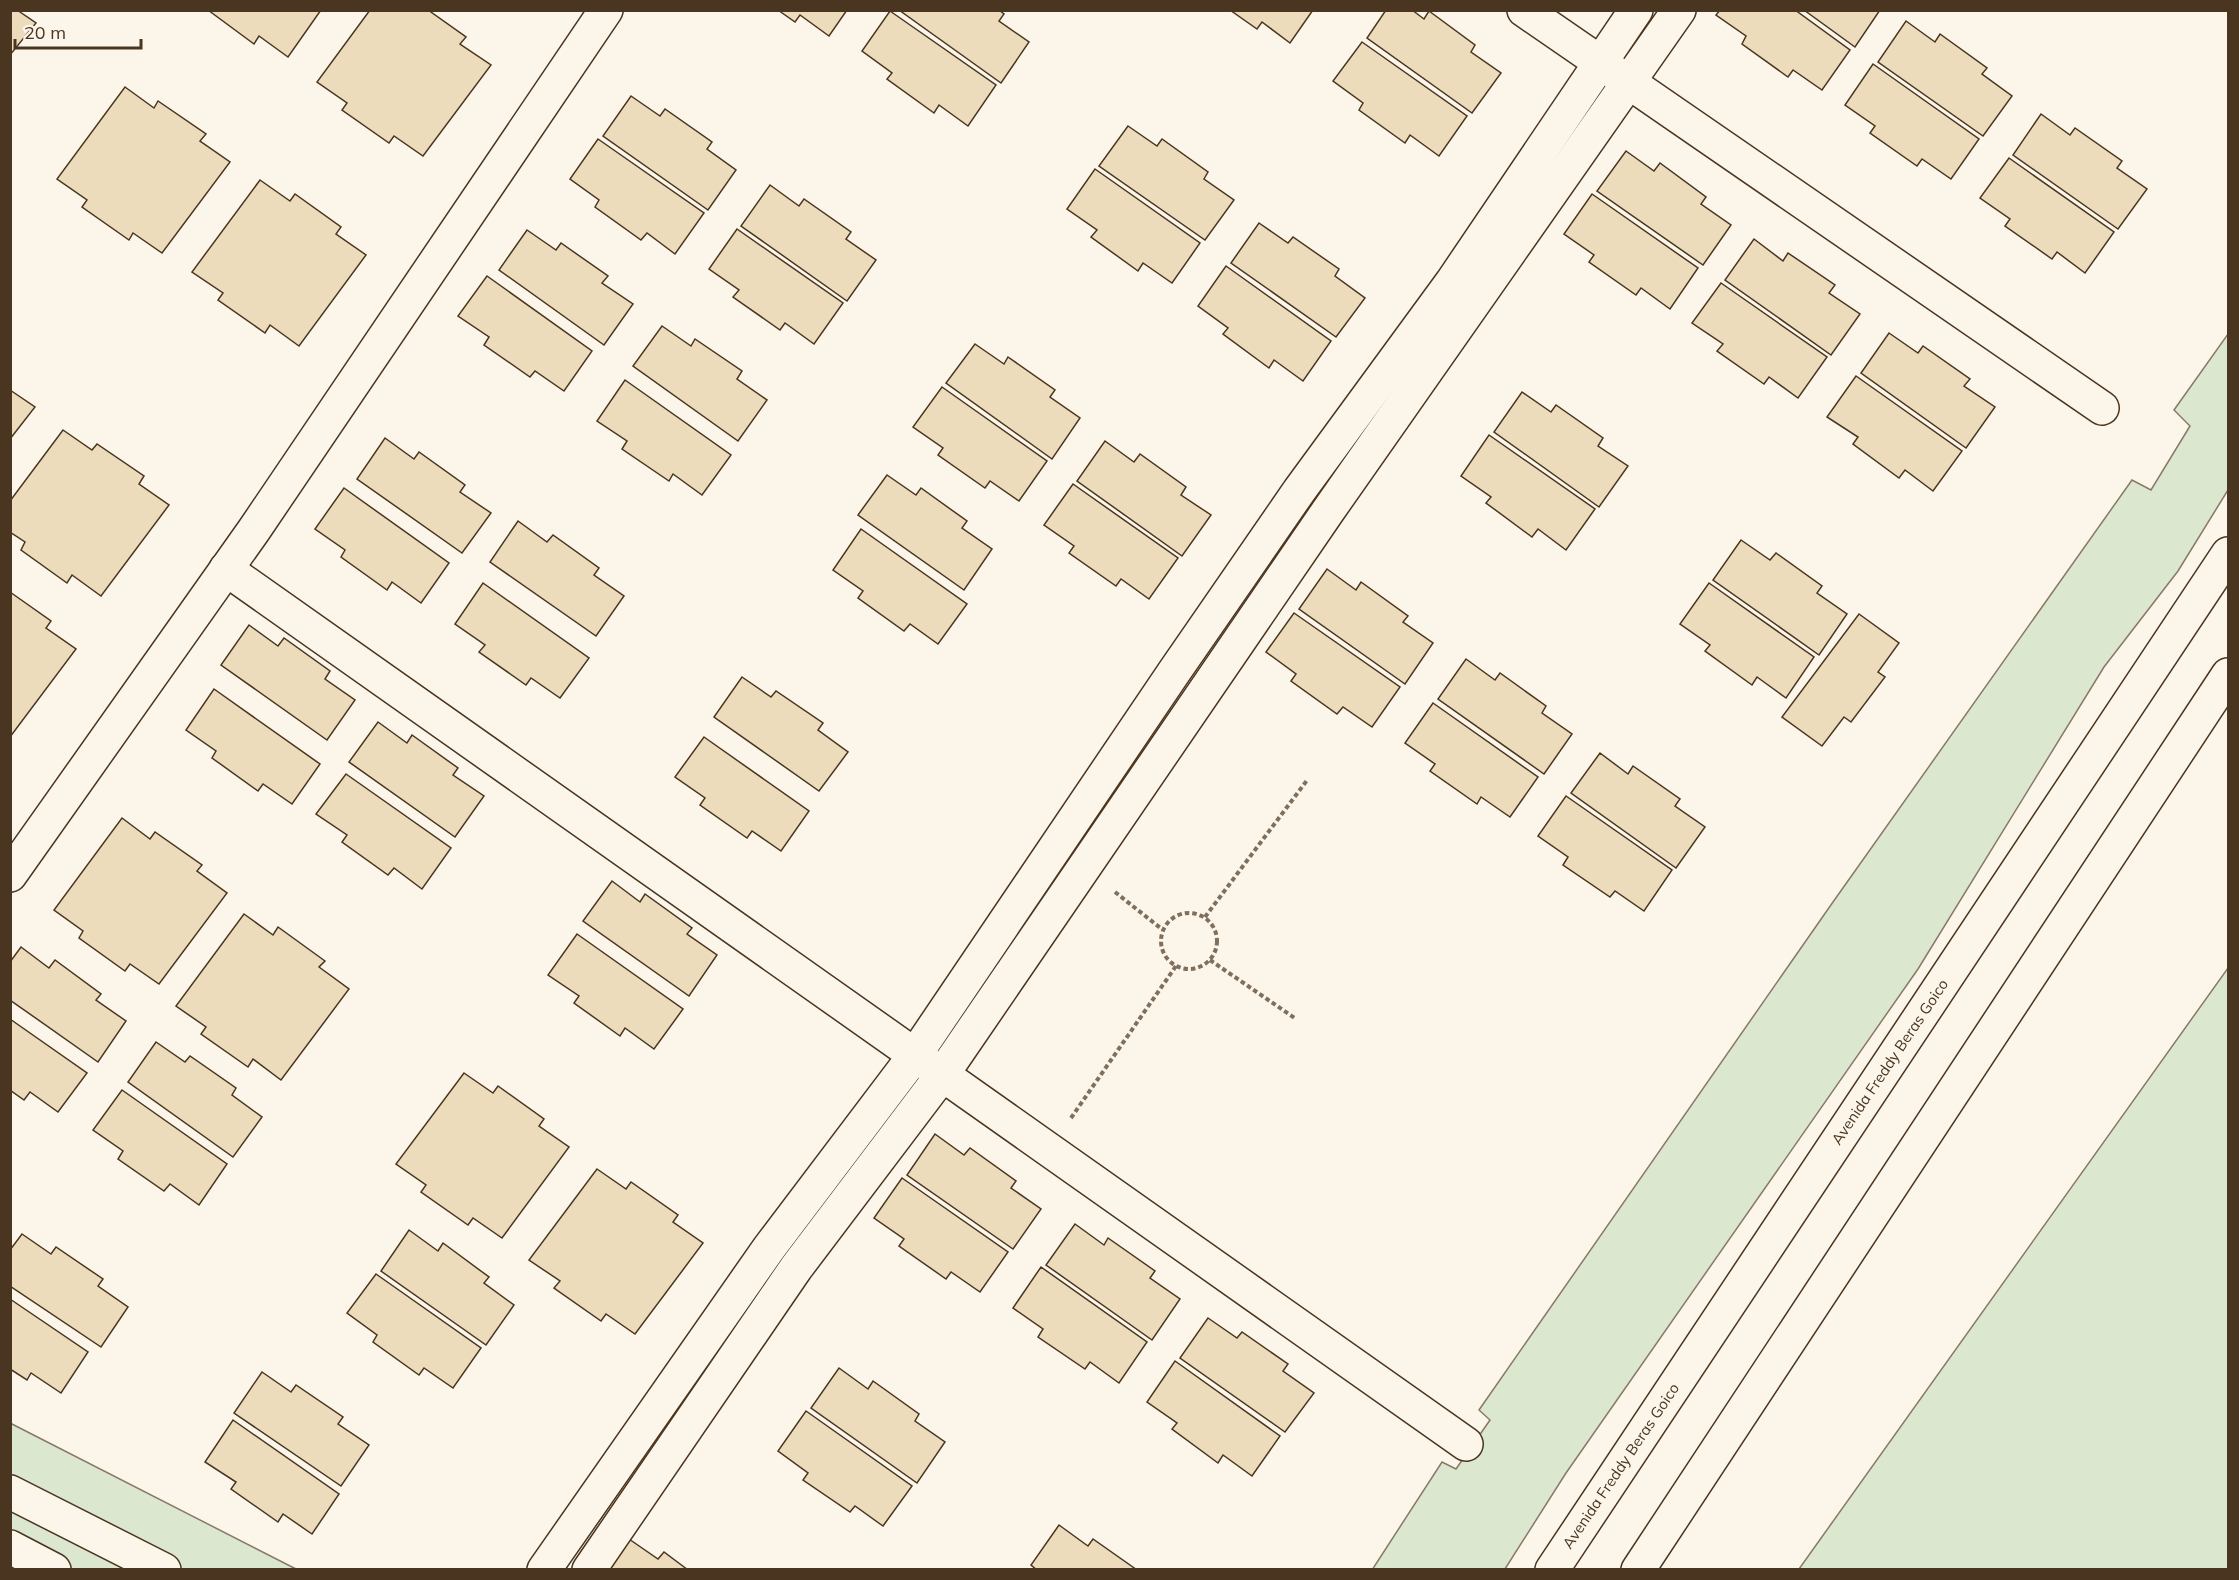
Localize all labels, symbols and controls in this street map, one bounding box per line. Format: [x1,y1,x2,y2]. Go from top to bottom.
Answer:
scale bar [15,12,141,50]
text: 20 m [24,21,66,44]
street label: Avenida Freddy Beras Goico [1827,975,1952,1148]
street label: Avenida Freddy Beras Goico [1558,1379,1683,1552]

